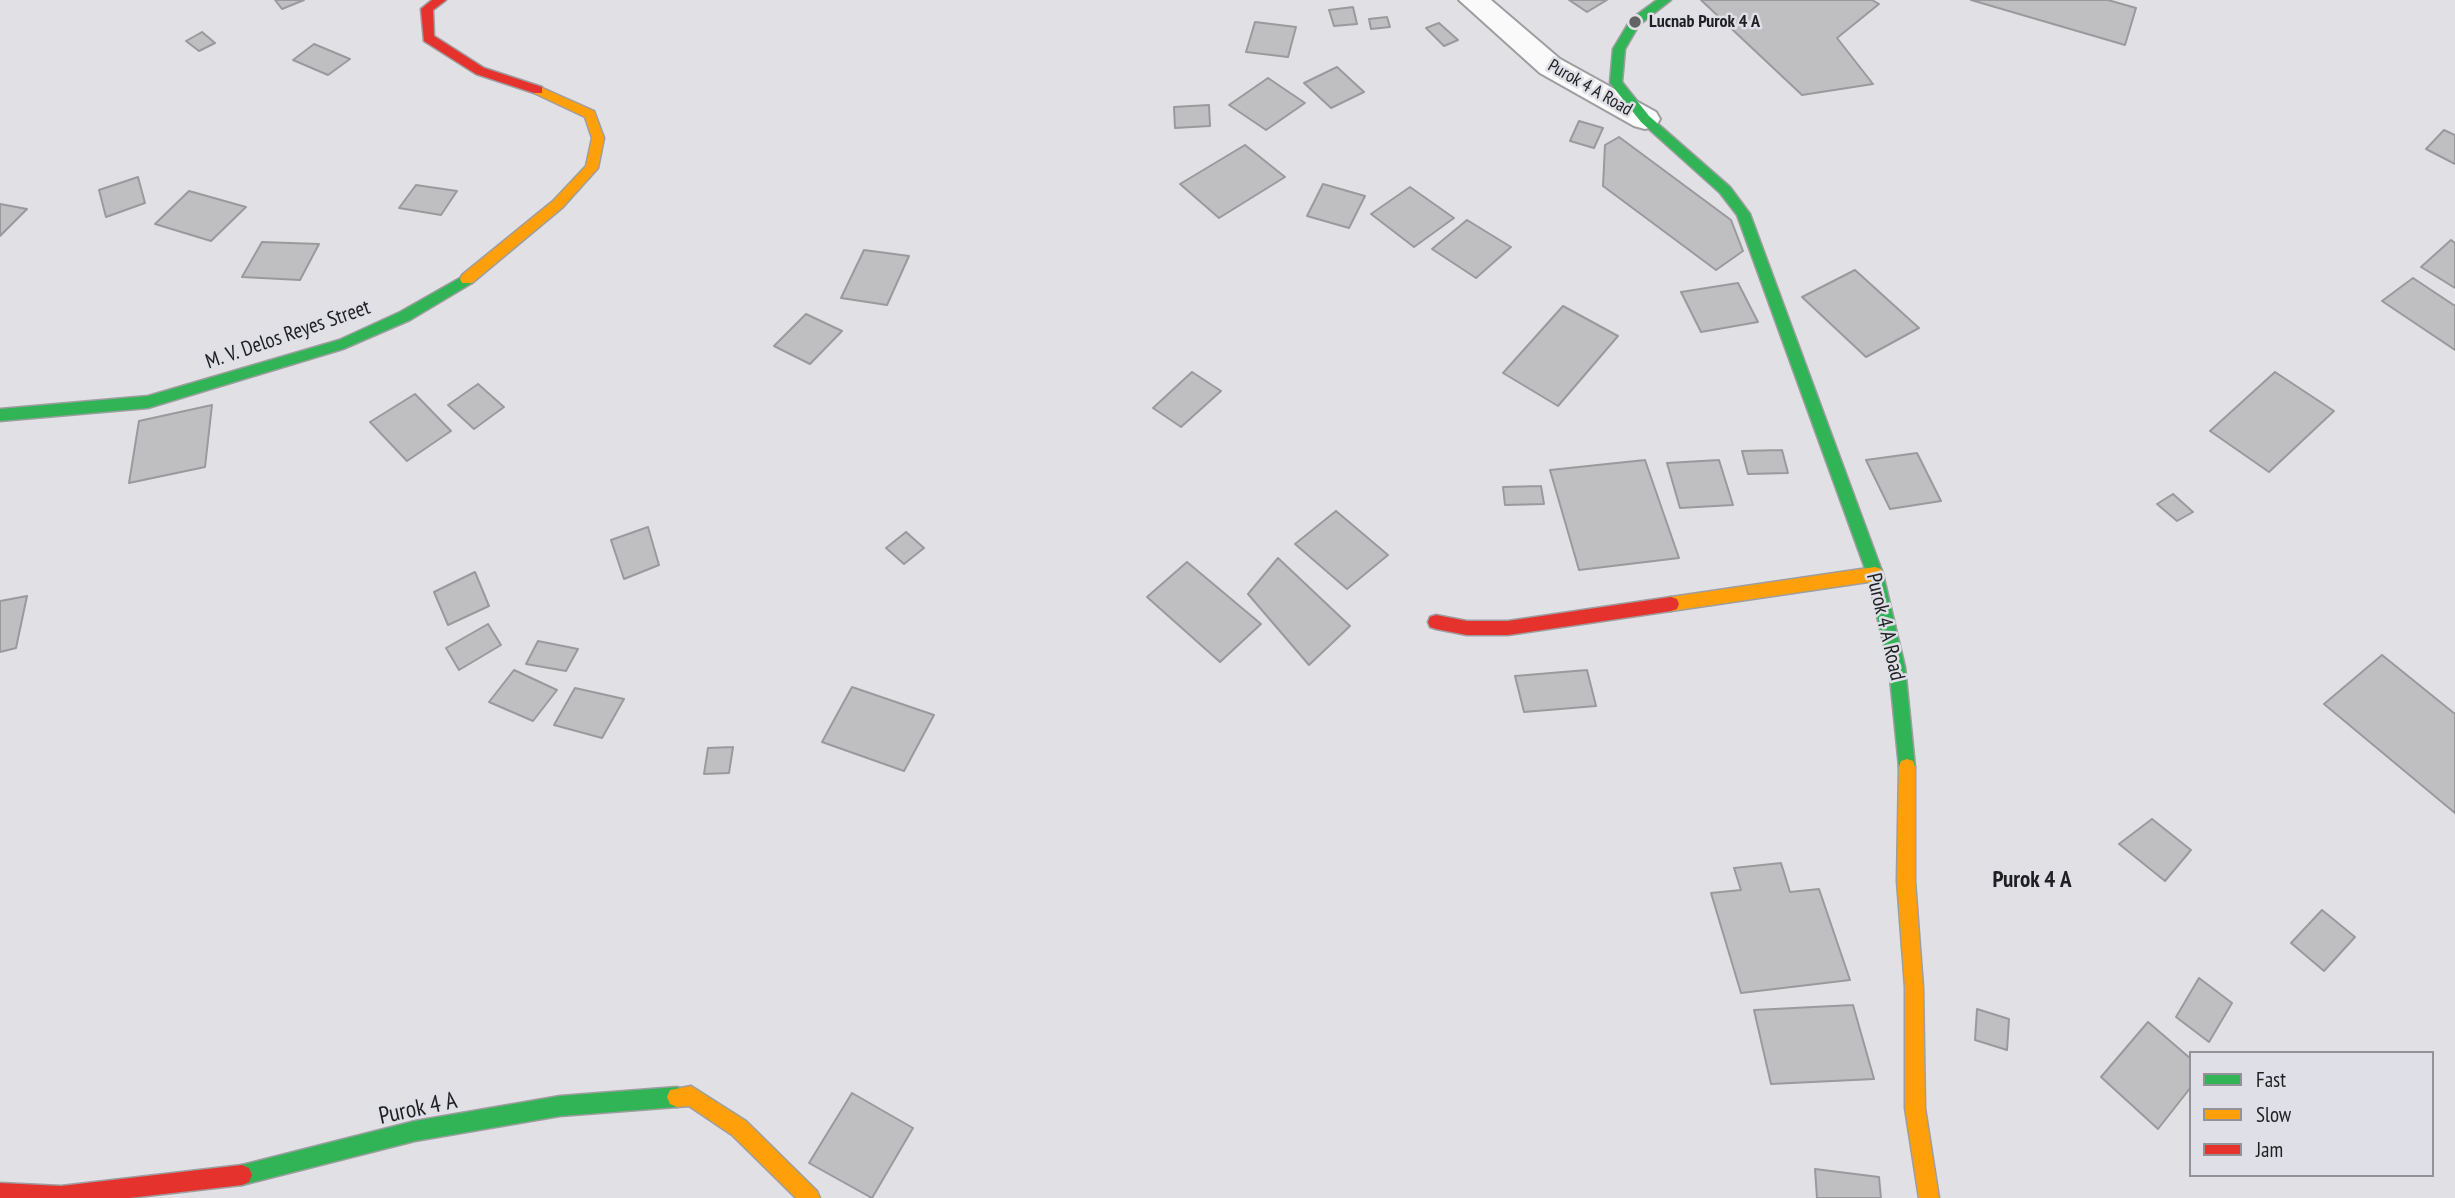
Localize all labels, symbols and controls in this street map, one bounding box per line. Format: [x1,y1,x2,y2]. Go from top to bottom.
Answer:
place label: Lucnab Purok 4 A [1649,11,1760,33]
marker: Lucnab Purok 4 A [1627,14,1643,30]
street label: Purok 4 A Road [1544,55,1636,121]
street label: M. V. Delos Reyes Street [202,295,374,375]
street label: Purok 4 A Road [1860,571,1910,683]
district label: Purok 4 A [1992,866,2072,894]
legend [2189,1051,2434,1177]
text: Fast [2256,1066,2286,1093]
street label: Purok 4 A [376,1087,460,1131]
text: Slow [2256,1101,2291,1128]
text: Jam [2256,1136,2283,1163]

